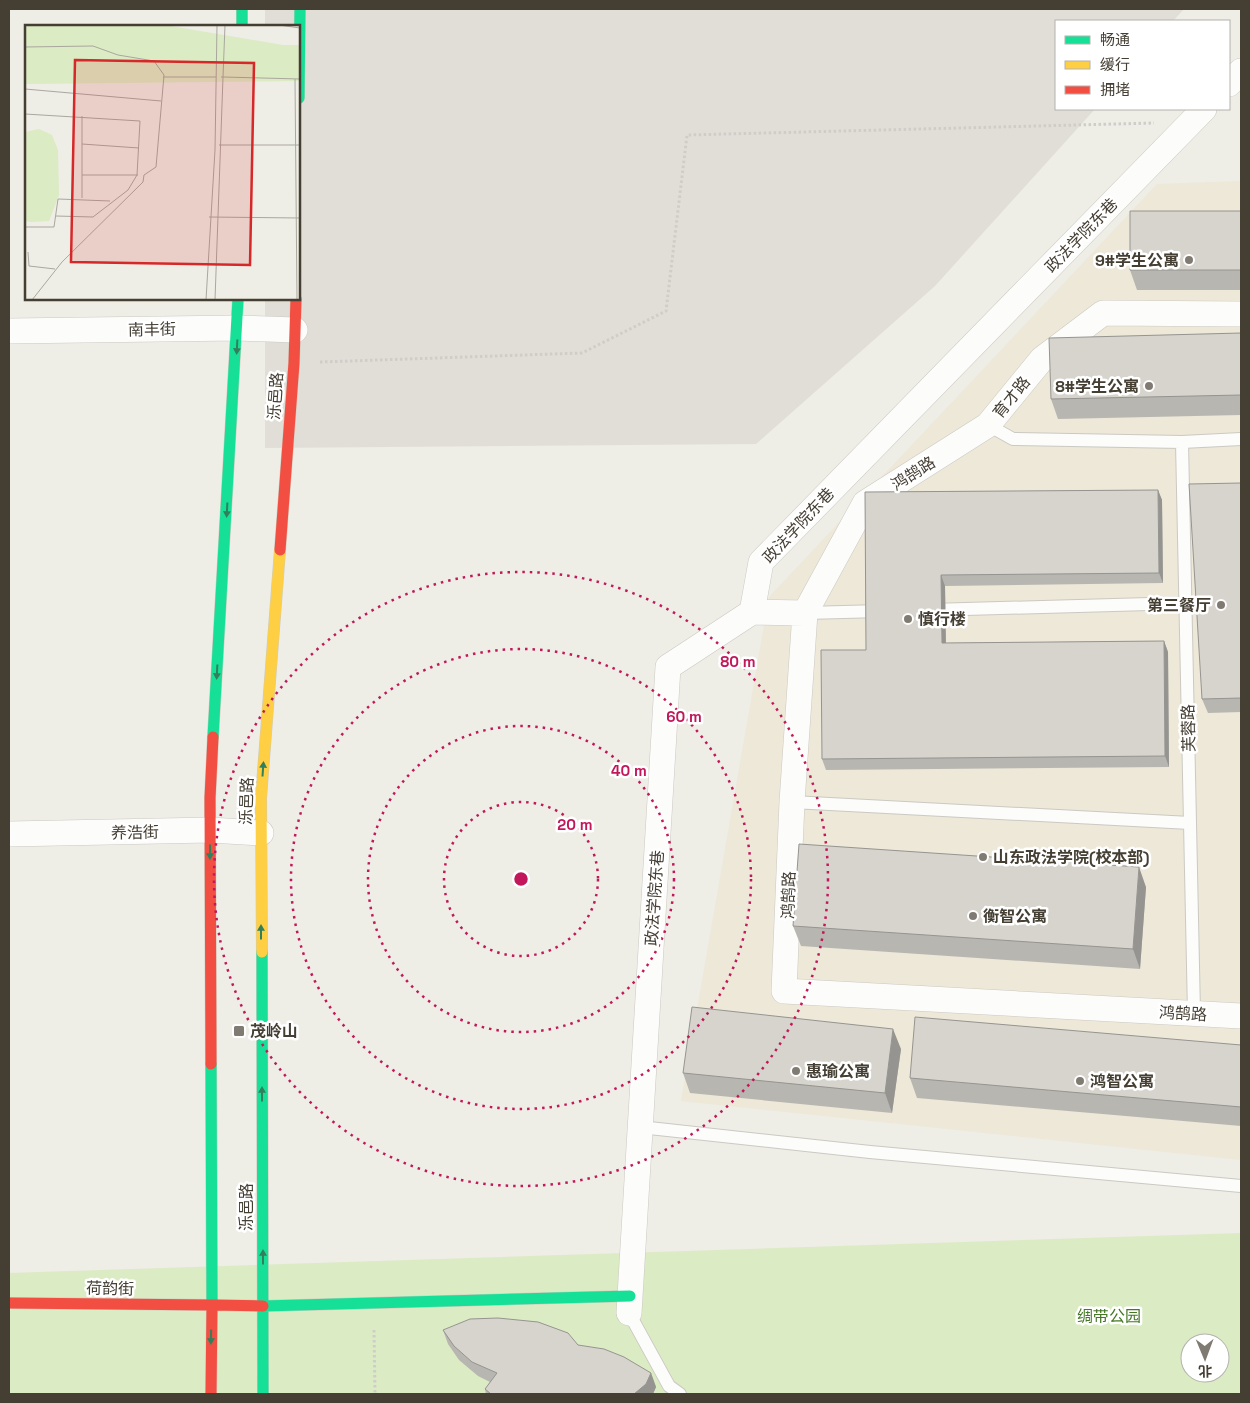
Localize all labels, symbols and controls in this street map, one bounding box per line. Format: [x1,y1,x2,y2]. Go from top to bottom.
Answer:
legend [1055,20,1230,110]
inset map [25,25,300,300]
text: 畅通 [1100,30,1130,49]
text: 缓行 [1100,55,1130,74]
text: 拥堵 [1100,80,1130,99]
street label: 政法学院东巷 [1040,194,1122,277]
place label: 9#学生公寓 [1095,250,1179,271]
marker: 9#学生公寓 [1183,254,1195,266]
street label: 南丰街 [128,319,176,340]
one-way arrow [232,340,240,356]
street label: 泺邑路 [263,371,288,421]
street label: 育才路 [988,372,1035,423]
place label: 8#学生公寓 [1055,376,1139,397]
marker: 8#学生公寓 [1143,380,1155,392]
street label: 鸿鹄路 [887,452,939,495]
street label: 政法学院东巷 [758,483,839,568]
one-way arrow [223,502,231,518]
place label: 第三餐厅 [1147,595,1211,616]
marker: 第三餐厅 [1215,599,1227,611]
place label: 慎行楼 [918,609,966,630]
marker: 慎行楼 [902,613,914,625]
text: 80 m [720,652,756,671]
one-way arrow [213,664,221,680]
street label: 芙蓉路 [1178,704,1199,752]
text: 60 m [666,707,702,726]
one-way arrow [260,761,268,777]
text: 40 m [611,761,647,780]
street label: 泺邑路 [235,777,258,825]
text: 20 m [557,815,593,834]
street label: 养浩街 [111,822,159,843]
one-way arrow [206,844,214,860]
place label: 山东政法学院(校本部) [993,847,1150,868]
street label: 政法学院东巷 [641,849,668,947]
marker: 山东政法学院(校本部) [977,851,989,863]
centre of rings [512,870,530,888]
street label: 鸿鹄路 [777,871,800,919]
place label: 衡智公寓 [983,906,1047,927]
marker: 衡智公寓 [967,910,979,922]
one-way arrow [257,924,265,940]
street label: 鸿鹄路 [1158,1002,1207,1025]
place label: 茂岭山 [250,1021,298,1042]
marker: 茂岭山 [232,1024,246,1038]
place label: 惠瑜公寓 [806,1061,870,1082]
marker: 惠瑜公寓 [790,1065,802,1077]
place label: 鸿智公寓 [1090,1071,1154,1092]
marker: 鸿智公寓 [1074,1075,1086,1087]
one-way arrow [258,1086,266,1102]
street label: 泺邑路 [236,1183,257,1231]
one-way arrow [259,1249,267,1265]
street label: 荷韵街 [86,1278,134,1299]
park label: 绸带公园 [1077,1306,1141,1327]
one-way arrow [207,1329,215,1345]
north arrow [1180,1333,1230,1383]
text: 北 [1198,1362,1212,1380]

